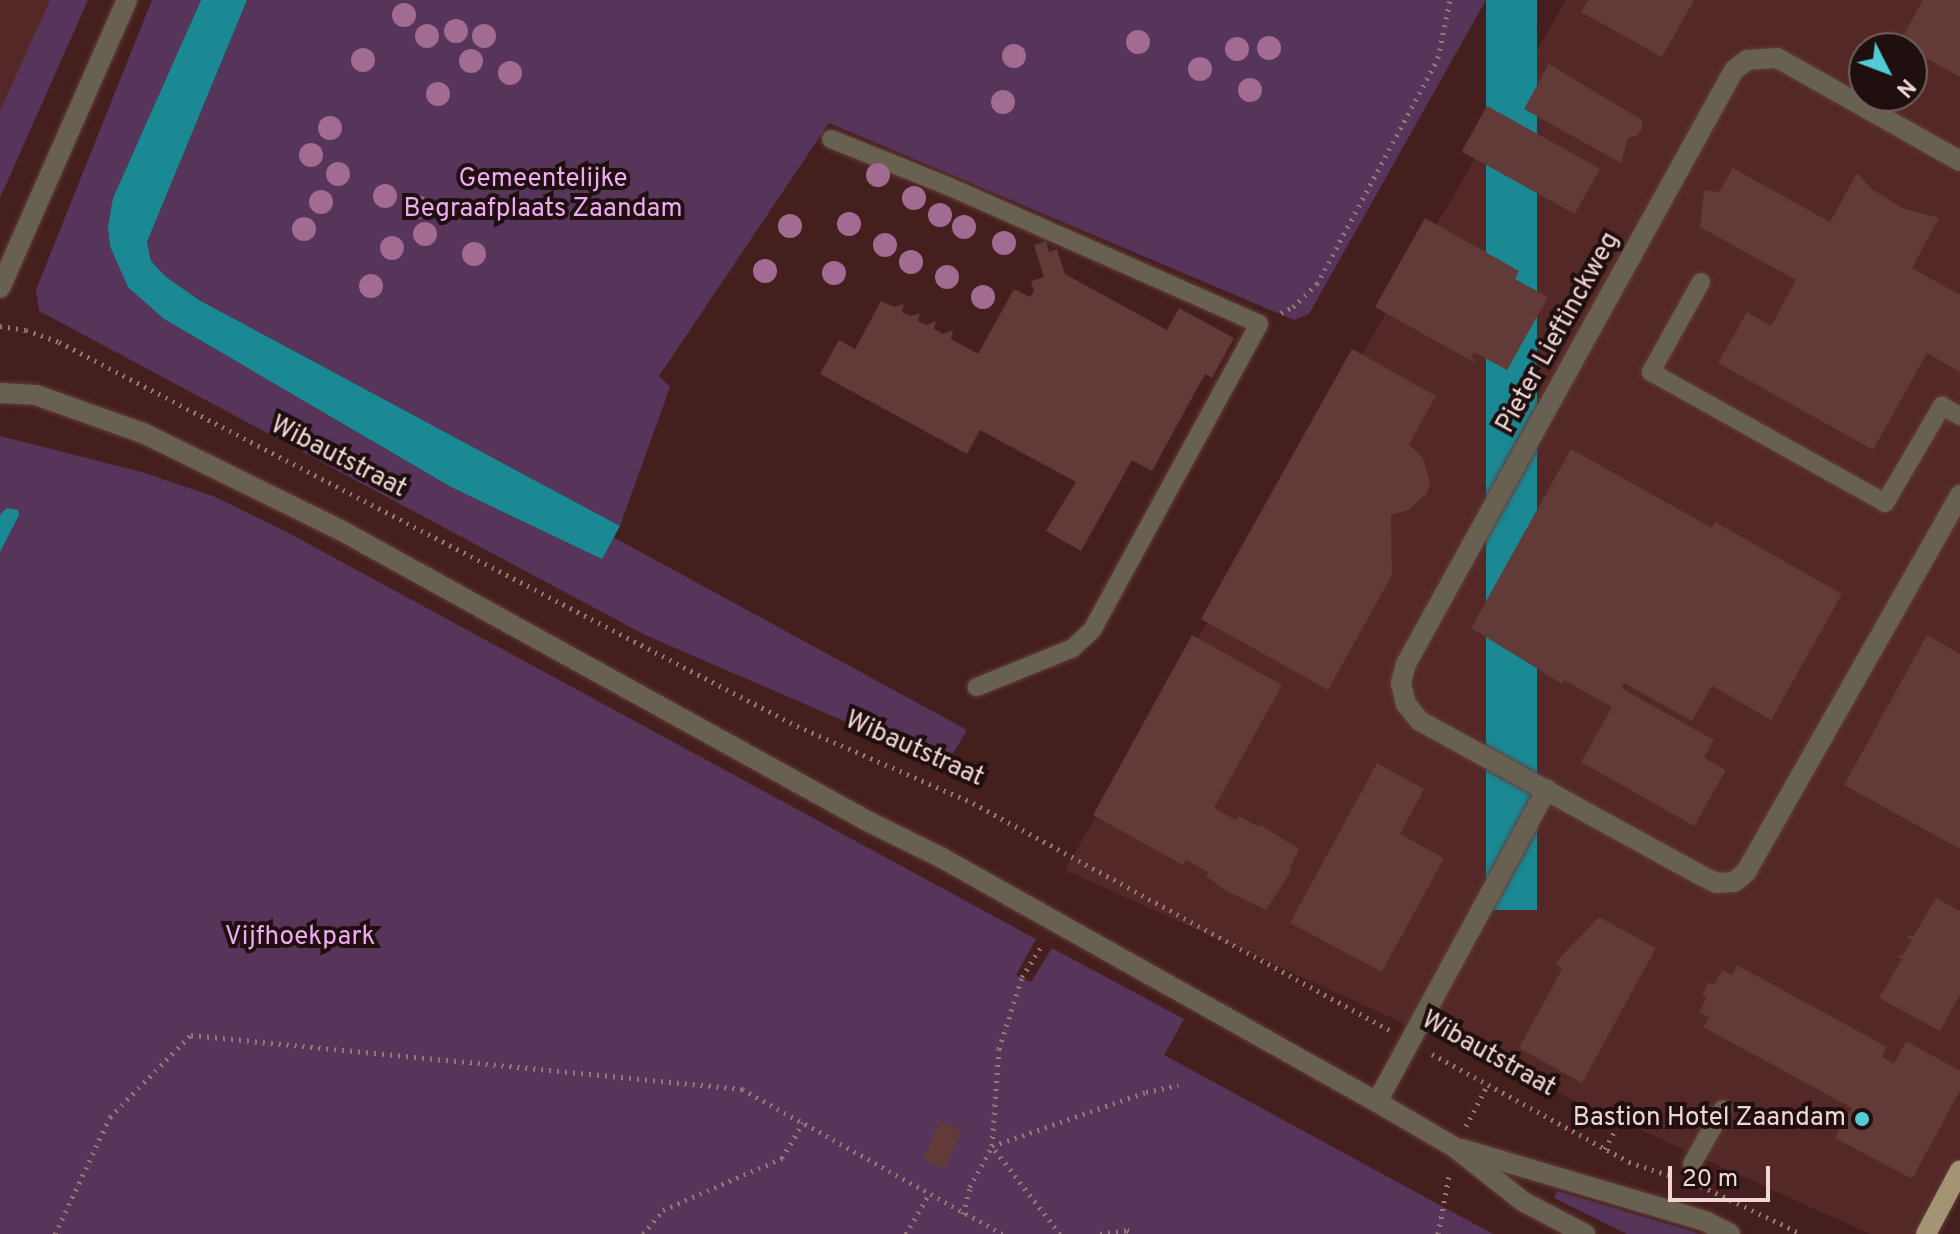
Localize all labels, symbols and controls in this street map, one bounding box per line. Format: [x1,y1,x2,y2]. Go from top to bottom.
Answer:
north arrow [1848,32,1928,112]
text: N [1889,72,1920,102]
park label: Gemeentelijke Begraafplaats Zaandam [403,164,683,226]
street label: Pieter Lieftinckweg [1491,227,1627,439]
street label: Wibautstraat [265,410,411,506]
street label: Wibautstraat [840,706,988,794]
park label: Vijfhoekpark [225,922,375,954]
street label: Wibautstraat [1415,1005,1561,1105]
place label: Bastion Hotel Zaandam [1573,1103,1846,1135]
marker: Bastion Hotel Zaandam [1853,1110,1871,1128]
scale bar [1672,1150,1774,1200]
text: 20 m [1682,1165,1738,1195]

